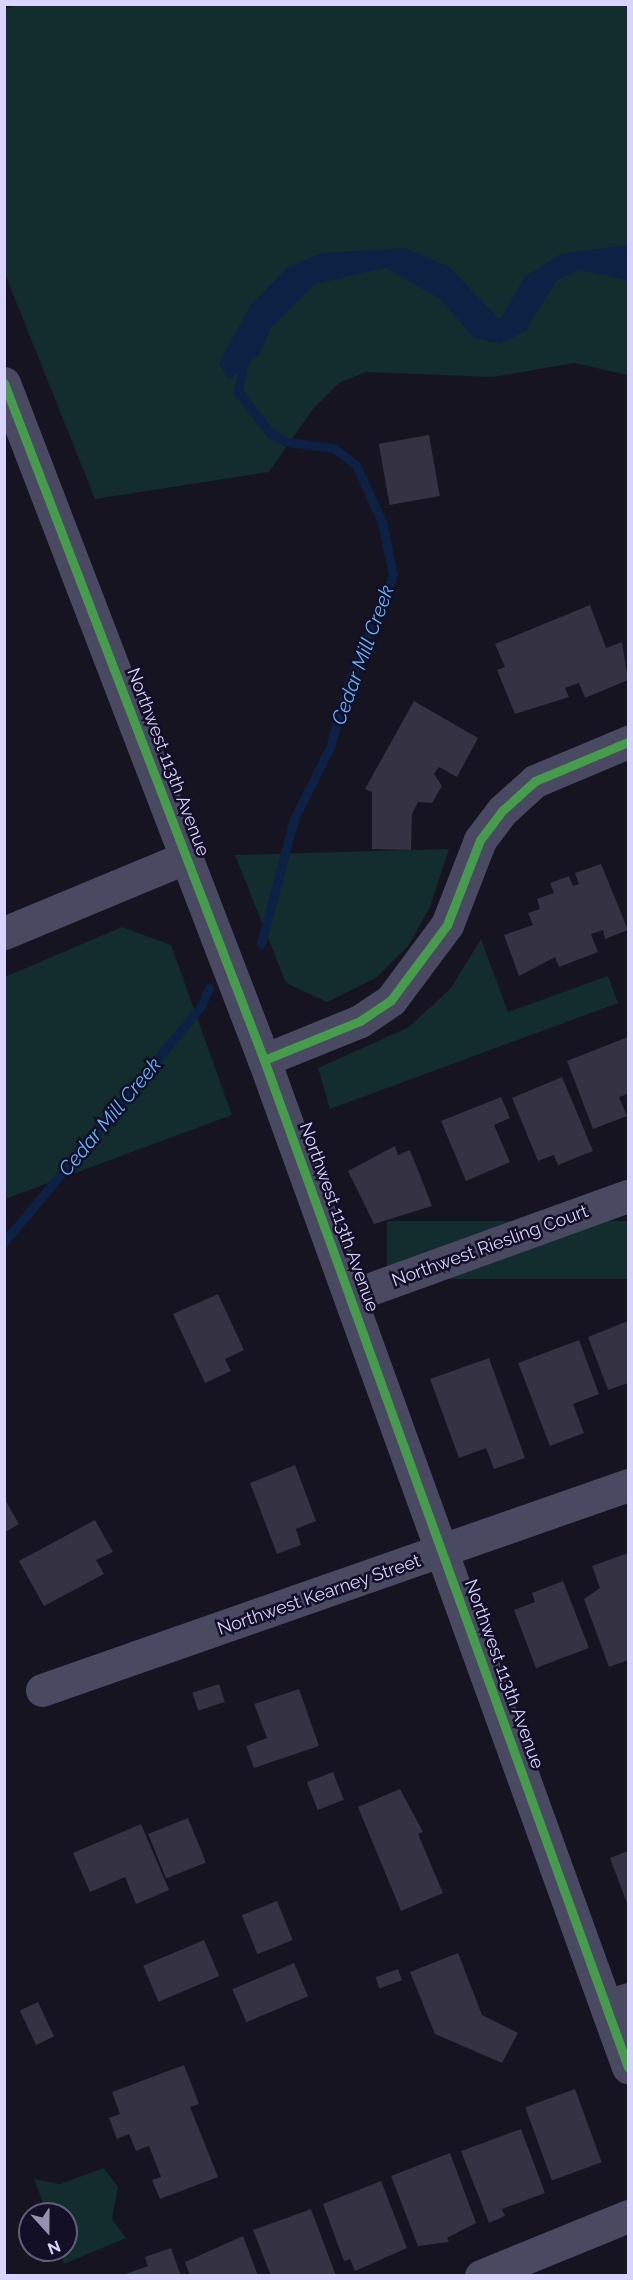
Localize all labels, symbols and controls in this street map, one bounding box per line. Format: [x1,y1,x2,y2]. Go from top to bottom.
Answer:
water label: Cedar Mill Creek [326,581,400,729]
street label: Northwest 113th Avenue [122,665,214,859]
water label: Cedar Mill Creek [53,1053,167,1181]
street label: Northwest 113th Avenue [295,1119,383,1315]
street label: Northwest Riesling Court [389,1200,591,1292]
street label: Northwest Kearney Street [214,1550,424,1640]
street label: Northwest 113th Avenue [460,1576,548,1772]
north arrow [18,2202,78,2262]
text: N [45,2236,63,2258]

